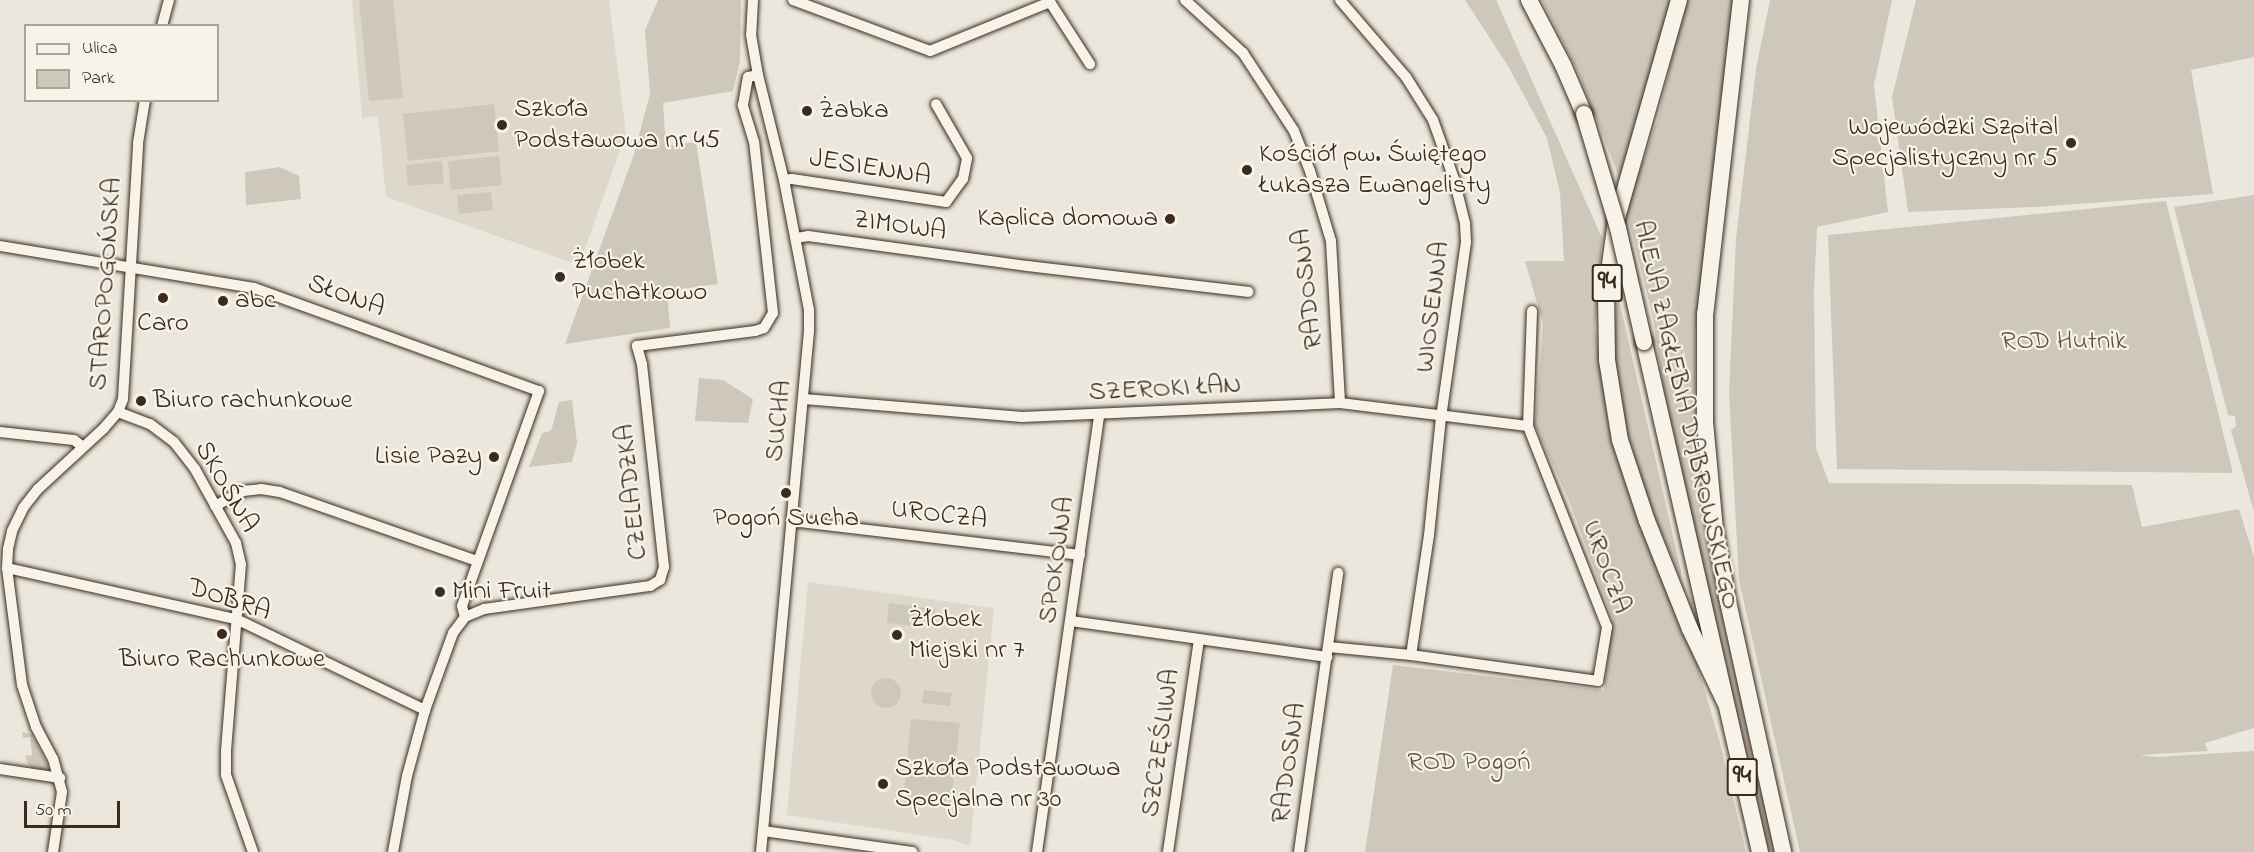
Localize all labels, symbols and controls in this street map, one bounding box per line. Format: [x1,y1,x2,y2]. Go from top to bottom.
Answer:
legend [24,24,219,102]
text: Ulica [82,36,117,62]
text: Park [82,66,115,92]
place label: Szkoła Podstawowa nr 45 [514,93,720,156]
place label: Żabka [819,95,889,127]
marker: Żabka [800,104,814,118]
place label: Wojewódzki Szpital Specjalistyczny nr 5 [1832,111,2058,174]
marker: Szkoła Podstawowa nr 45 [495,118,509,132]
marker: Wojewódzki Szpital Specjalistyczny nr 5 [2062,134,2080,152]
place label: Kościół pw. Świętego Łukasza Ewangelisty [1259,138,1491,201]
street label: JESIENNA [807,142,933,194]
marker: Kościół pw. Świętego Łukasza Ewangelisty [1240,163,1254,177]
street label: STAROPOGOŃSKA [82,176,130,392]
street label: ZIMOWA [852,203,948,249]
place label: Kaplica domowa [977,203,1158,235]
marker: Kaplica domowa [1163,212,1177,226]
street label: ALEJA ZAGŁĘBIA DĄBROWSKIEGO [1625,217,1747,613]
street label: RADOSNA [1286,227,1330,351]
street label: WIOSENNA [1409,240,1457,374]
place label: Żłobek Puchatkowo [572,245,707,308]
road number: 94 [1590,260,1624,306]
street label: SŁONA [303,267,389,325]
marker: Żłobek Puchatkowo [553,270,567,284]
place label: abc [235,285,276,317]
marker: Caro [156,291,170,305]
marker: abc [216,294,230,308]
place label: Caro [137,308,189,340]
park label: ROD Hutnik [2001,326,2127,358]
street label: SZEROKI ŁAN [1088,369,1242,409]
street label: SUCHA [759,379,799,463]
place label: Biuro rachunkowe [153,385,353,417]
marker: Biuro rachunkowe [134,394,148,408]
street label: CZELADZKA [609,422,655,562]
street label: SKOŚNA [187,435,265,539]
place label: Lisie Pazy [375,441,482,473]
marker: Lisie Pazy [487,450,501,464]
marker: Pogoń Sucha [779,486,793,500]
street label: UROCZA [889,493,989,537]
street label: SPOKOJNA [1032,494,1082,626]
place label: Pogoń Sucha [713,503,859,535]
street label: UROCZA [1574,516,1638,618]
street label: DOBRA [183,571,275,629]
place label: Mini Fruit [452,576,551,608]
marker: Mini Fruit [433,585,447,599]
place label: Żłobek Miejski nr 7 [909,603,1024,666]
marker: Biuro Rachunkowe [215,627,229,641]
marker: Żłobek Miejski nr 7 [890,628,904,642]
place label: Biuro Rachunkowe [119,644,325,676]
street label: SZCZĘŚLIWA [1135,667,1187,819]
street label: RADOSNA [1265,701,1313,825]
park label: ROD Pogoń [1407,747,1531,779]
place label: Szkoła Podstawowa Specjalna nr 30 [895,752,1121,815]
road number: 94 [1726,754,1758,800]
marker: Szkoła Podstawowa Specjalna nr 30 [876,777,890,791]
scale bar [27,789,123,827]
text: 50 m [35,798,72,824]

